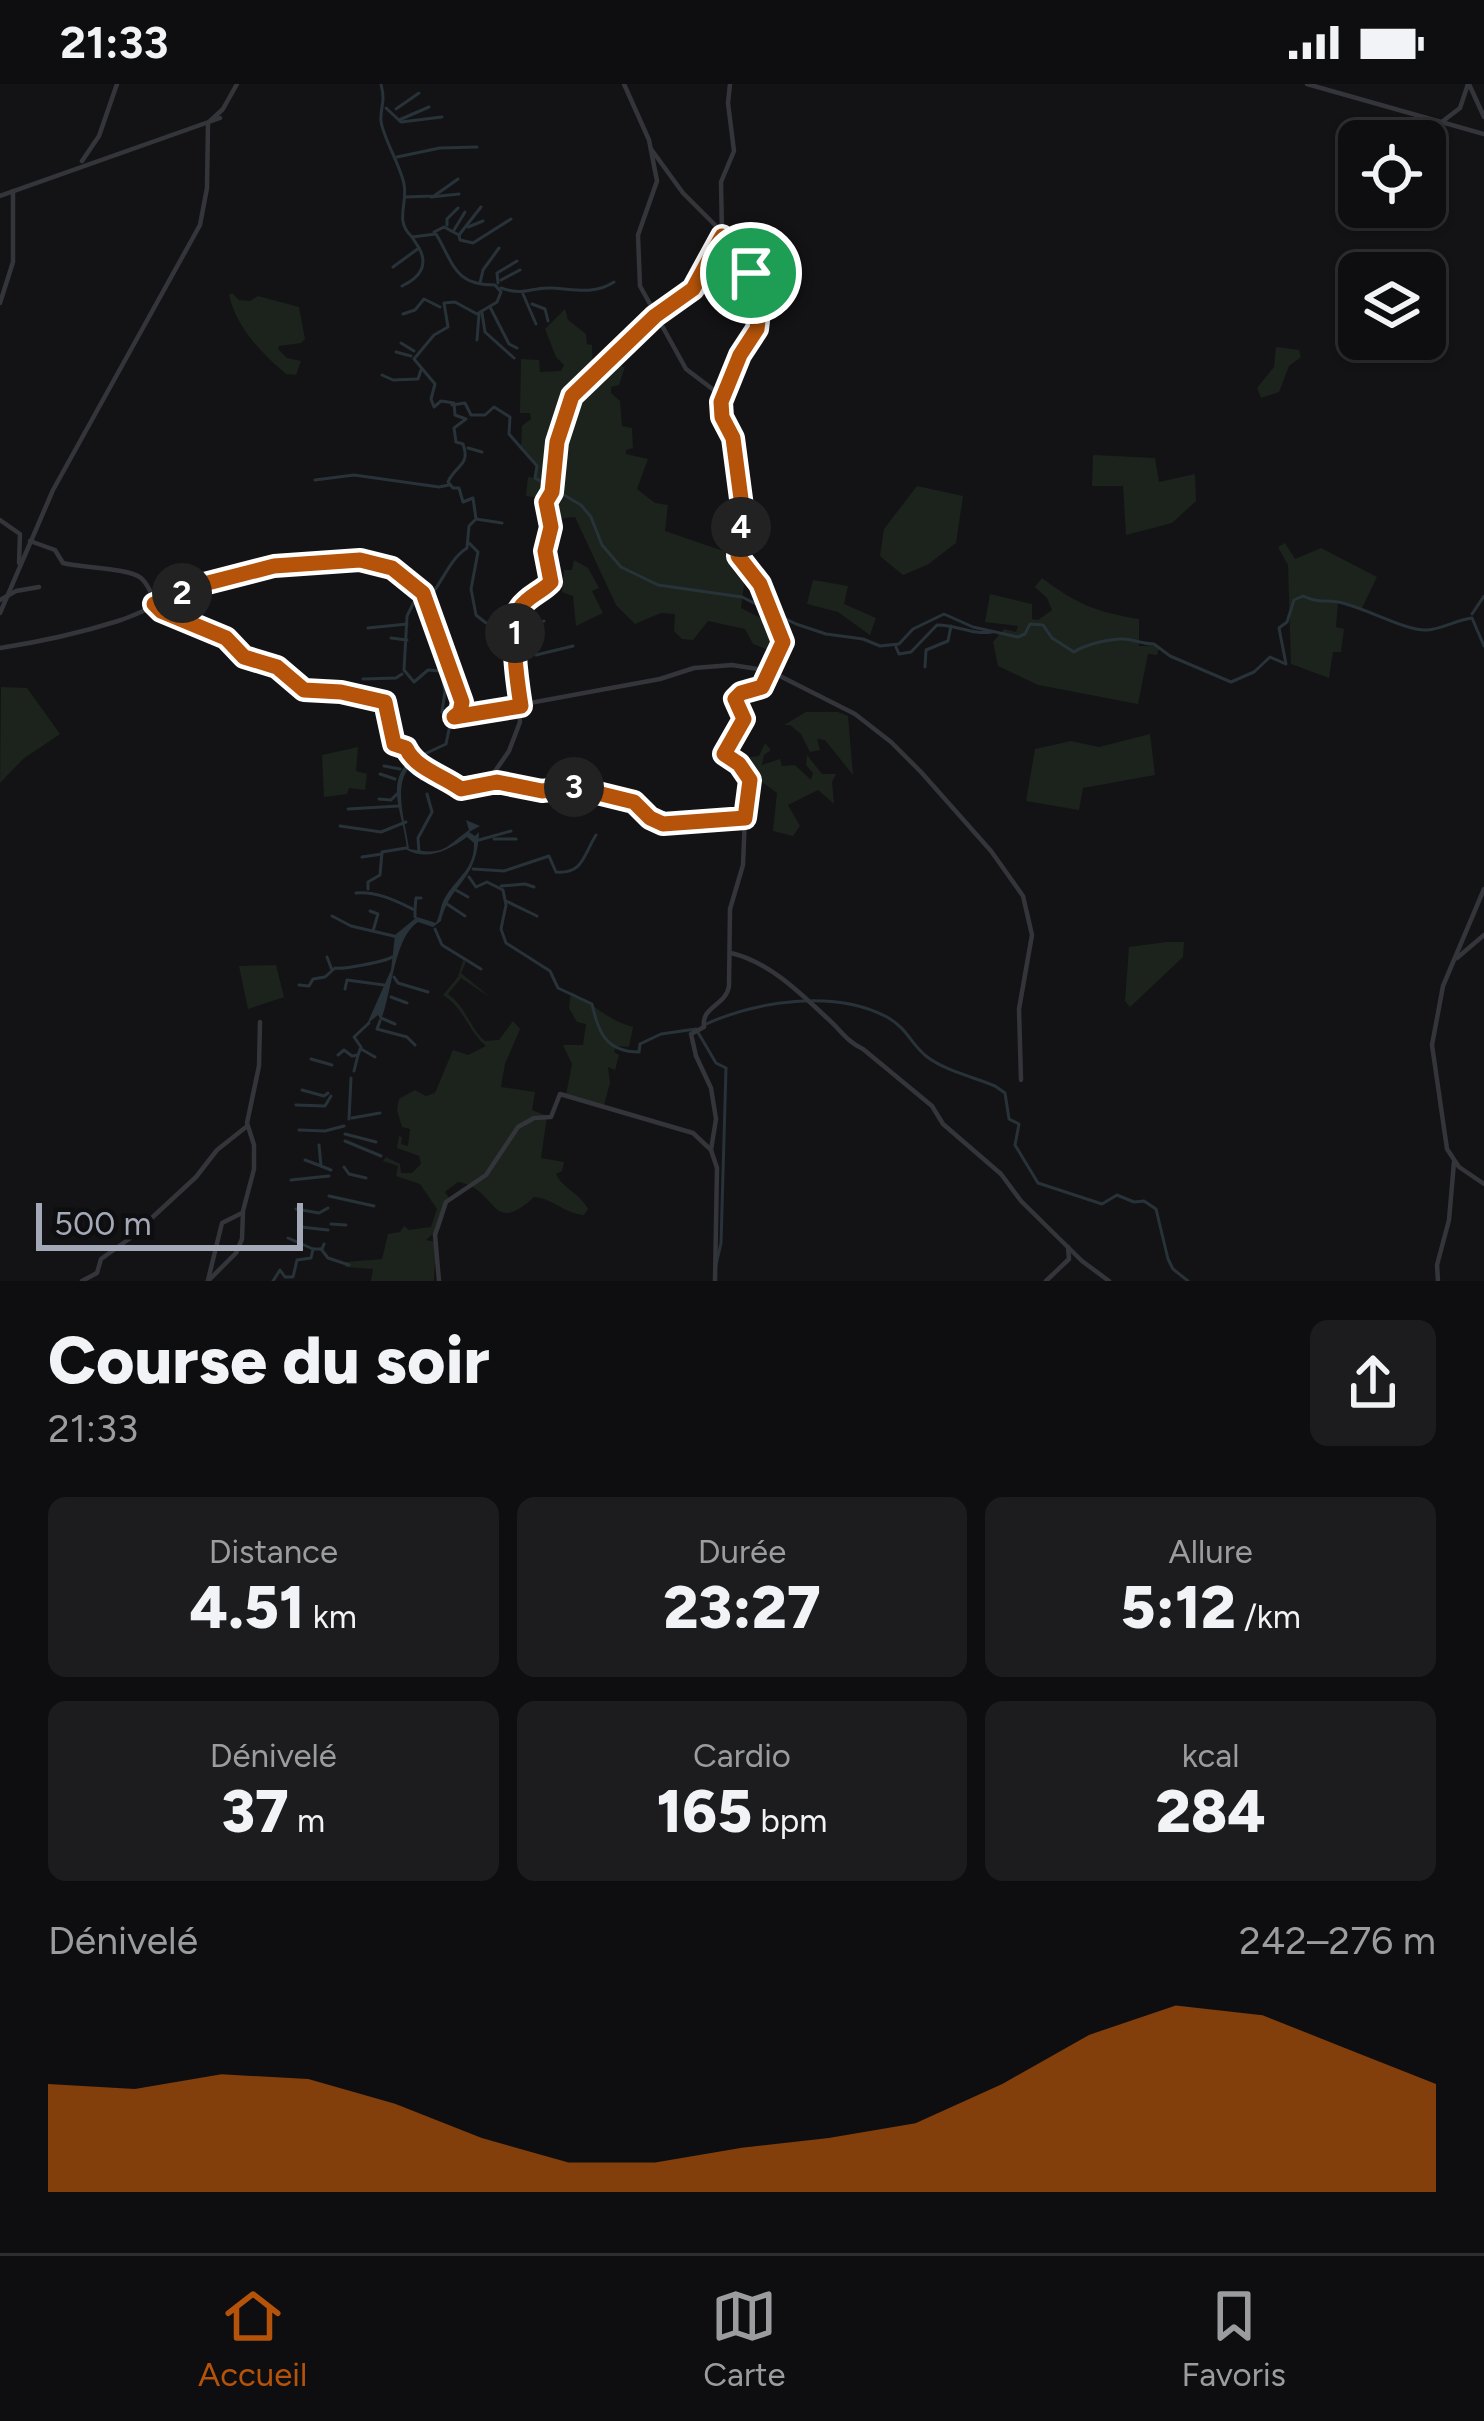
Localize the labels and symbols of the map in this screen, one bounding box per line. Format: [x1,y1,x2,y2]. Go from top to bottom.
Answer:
pin [700,222,802,324]
pin: 4 [711,497,771,557]
pin: 2 [152,563,212,623]
pin: 1 [485,603,545,663]
pin: 3 [544,757,604,817]
scale bar [36,1197,303,1250]

